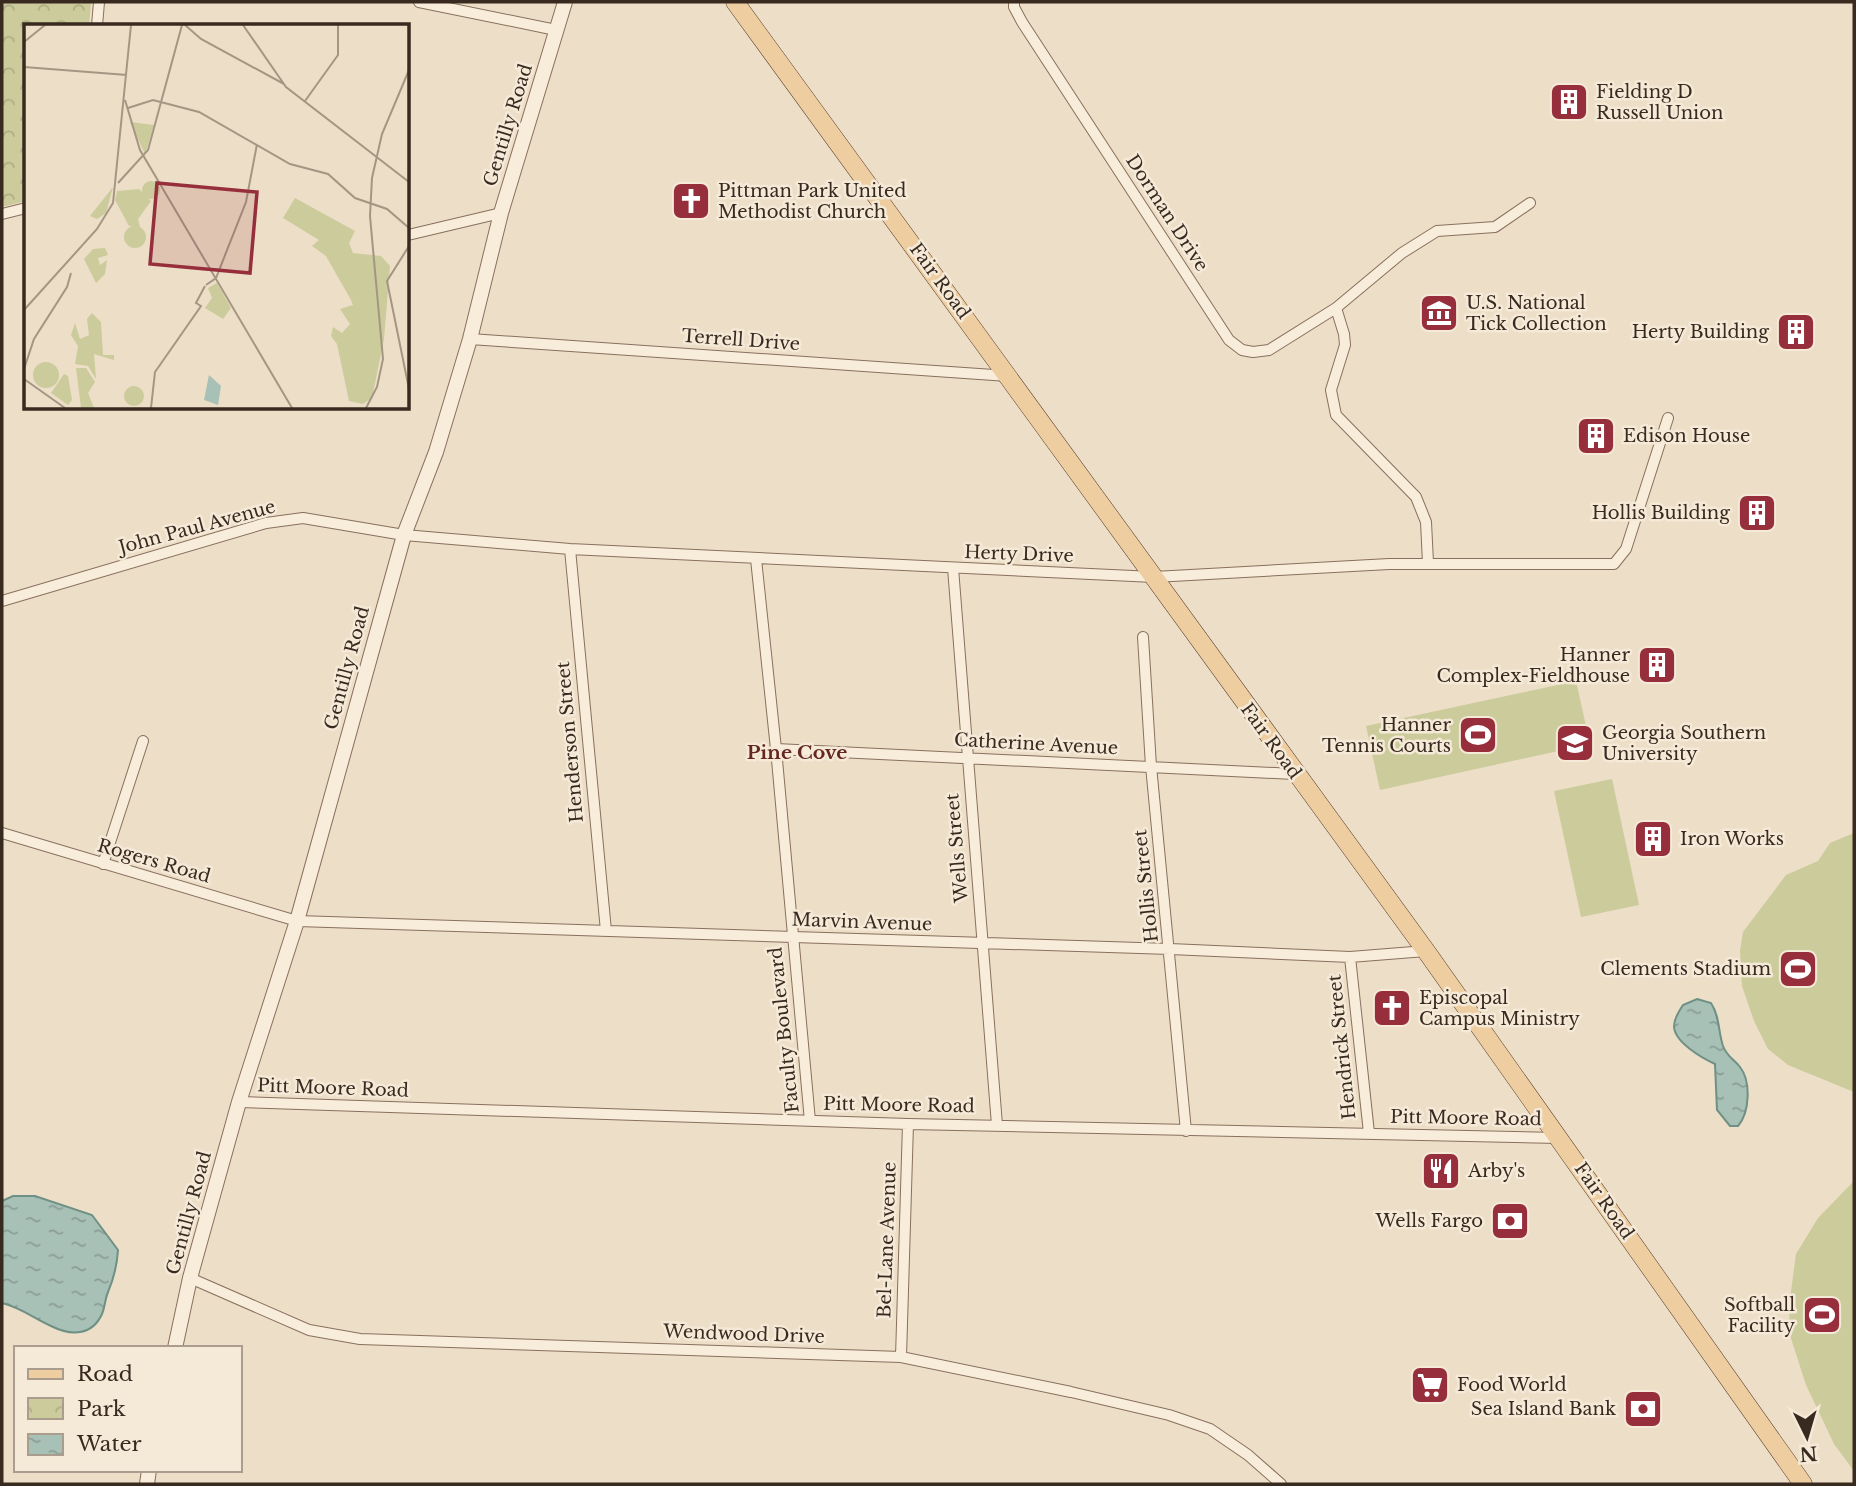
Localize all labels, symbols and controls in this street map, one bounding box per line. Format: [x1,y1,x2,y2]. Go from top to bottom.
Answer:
inset map [24,24,410,410]
street label: Gentilly Road [479,61,537,189]
building icon: Fielding D Russell Union [1548,81,1590,123]
place label: Fielding D Russell Union [1596,81,1723,124]
street label: Dorman Drive [1121,151,1213,275]
church icon: Pittman Park United Methodist Church [670,180,712,222]
place label: Pittman Park United Methodist Church [718,180,906,223]
street label: Fair Road [905,239,975,323]
museum icon: U.S. National Tick Collection [1418,292,1460,334]
place label: U.S. National Tick Collection [1466,292,1607,335]
building icon: Herty Building [1775,311,1817,353]
place label: Herty Building [1632,321,1769,343]
street label: Terrell Drive [681,325,801,355]
building icon: Edison House [1575,415,1617,457]
place label: Edison House [1623,425,1750,447]
building icon: Hollis Building [1736,492,1778,534]
street label: John Paul Avenue [114,495,278,559]
place label: Hollis Building [1592,502,1730,524]
street label: Herty Drive [964,541,1074,567]
street label: Gentilly Road [320,604,374,732]
place label: Hanner Complex-Fieldhouse [1436,644,1630,687]
building icon: Hanner Complex-Fieldhouse [1636,644,1678,686]
street label: Henderson Street [552,660,588,823]
street label: Fair Road [1236,699,1306,783]
place label: Hanner Tennis Courts [1322,714,1451,757]
sports icon: Hanner Tennis Courts [1457,714,1499,756]
school or university icon: Georgia Southern University [1554,722,1596,764]
place label: Georgia Southern University [1602,722,1766,765]
street label: Catherine Avenue [953,729,1119,759]
district label: Pine Cove [747,741,847,764]
street label: Wells Street [941,792,973,904]
building icon: Iron Works [1632,818,1674,860]
street label: Hollis Street [1129,828,1163,943]
place label: Iron Works [1680,828,1784,850]
street label: Rogers Road [95,834,213,888]
street label: Marvin Avenue [791,909,933,935]
street label: Faculty Boulevard [764,946,804,1114]
sports icon: Clements Stadium [1777,948,1819,990]
place label: Clements Stadium [1600,958,1771,980]
street label: Hendrick Street [1323,973,1361,1121]
church icon: Episcopal Campus Ministry [1371,987,1413,1029]
place label: Episcopal Campus Ministry [1419,987,1580,1030]
street label: Pitt Moore Road [257,1074,409,1102]
street label: Pitt Moore Road [823,1093,975,1117]
street label: Pitt Moore Road [1390,1106,1542,1130]
street label: Gentilly Road [162,1149,216,1277]
restaurant icon: Arby's [1420,1150,1462,1192]
street label: Fair Road [1570,1158,1638,1244]
place label: Arby's [1467,1160,1525,1182]
street label: Bel-Lane Avenue [873,1161,901,1319]
bank icon: Wells Fargo [1489,1200,1531,1242]
place label: Wells Fargo [1374,1210,1483,1232]
place label: Softball Facility [1724,1294,1795,1337]
sports icon: Softball Facility [1801,1294,1843,1336]
street label: Wendwood Drive [662,1320,825,1348]
legend [14,1346,242,1472]
text: Road [77,1361,133,1387]
supermarket icon: Food World [1409,1364,1451,1406]
place label: Food World [1457,1374,1567,1396]
bank icon: Sea Island Bank [1622,1388,1664,1430]
text: Park [77,1396,126,1422]
place label: Sea Island Bank [1471,1398,1616,1420]
north arrow [1772,1402,1842,1472]
text: Water [76,1431,141,1457]
text: N [1798,1441,1818,1466]

